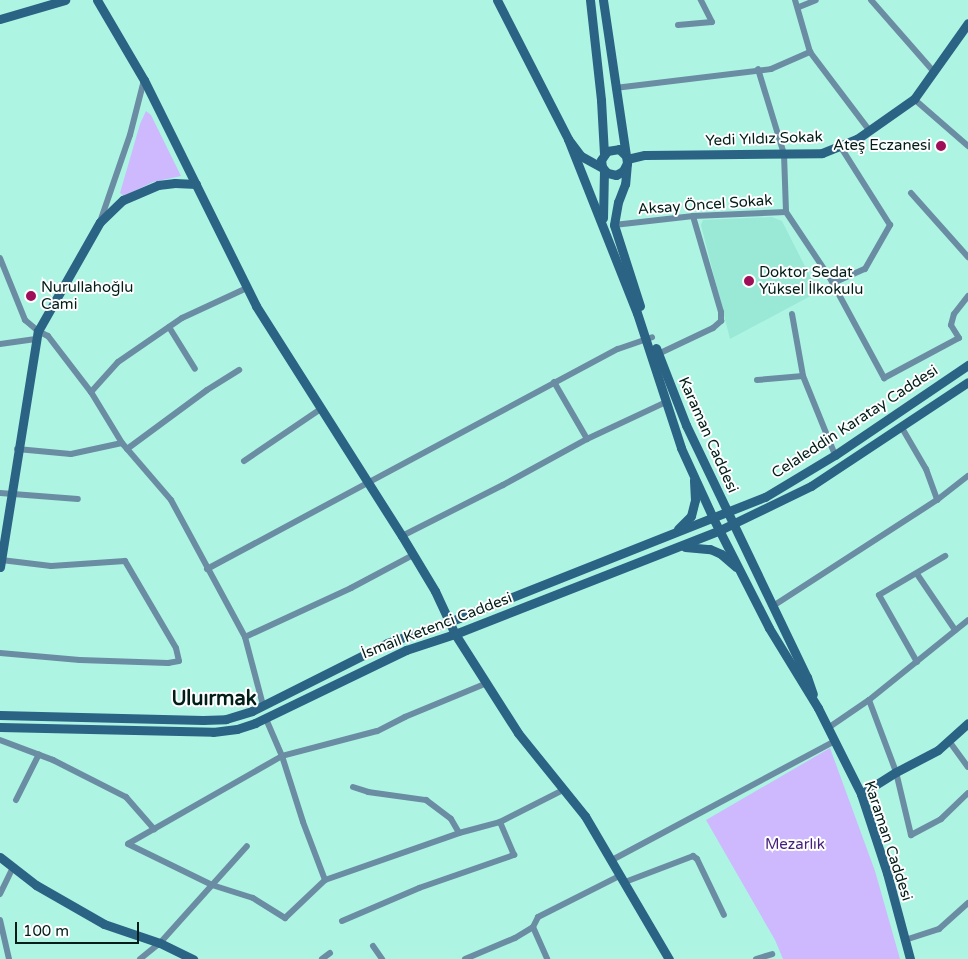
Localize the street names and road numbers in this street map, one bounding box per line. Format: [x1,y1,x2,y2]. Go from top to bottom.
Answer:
street label: Yedi Yıldız Sokak [705,128,823,150]
street label: Aksay Öncel Sokak [637,191,773,219]
street label: Celaleddin Karatay Caddesi [769,362,941,482]
street label: Karaman Caddesi [674,374,742,496]
street label: İsmail Ketenci Caddesi [359,589,515,663]
street label: Karaman Caddesi [860,779,916,903]

